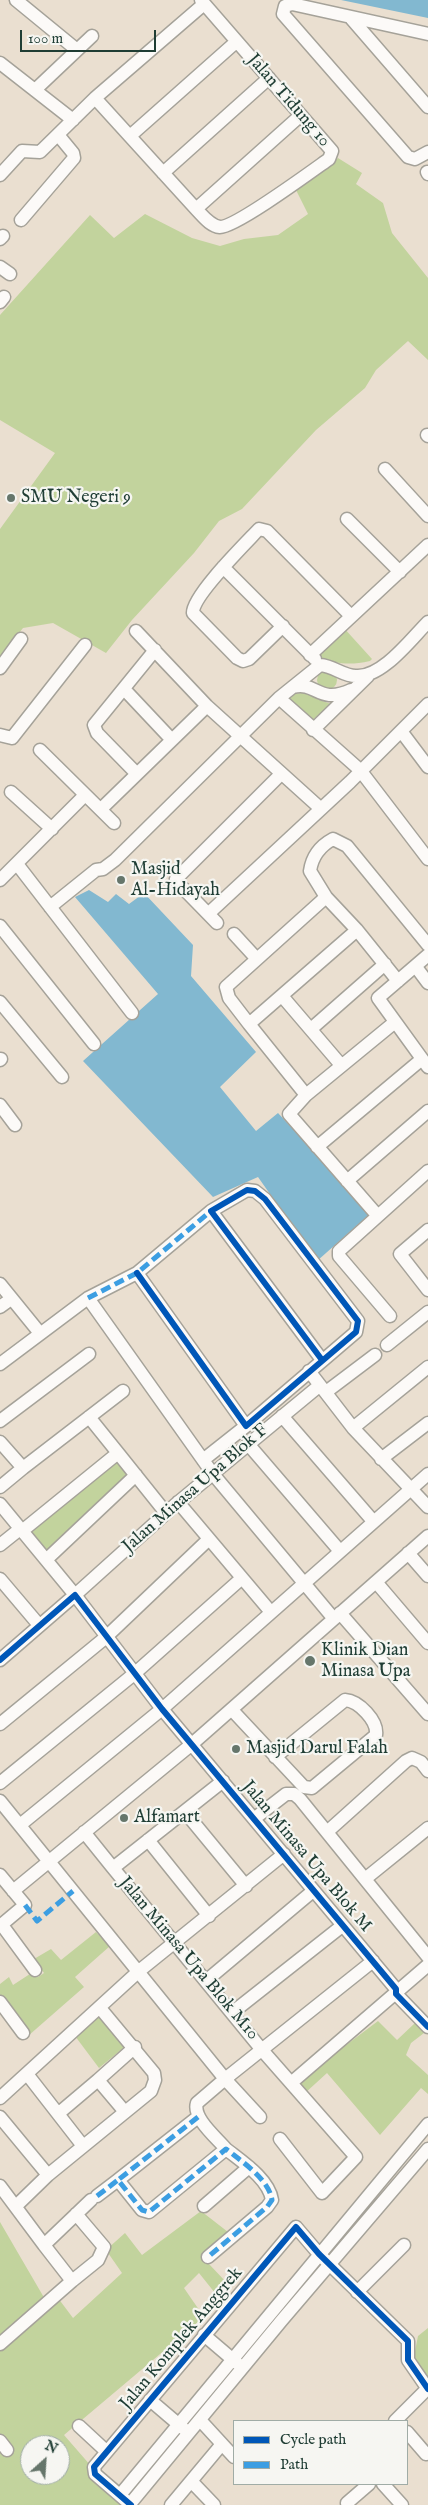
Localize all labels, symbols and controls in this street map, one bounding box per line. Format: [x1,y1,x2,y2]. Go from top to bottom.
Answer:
scale bar [22,20,159,52]
text: 100 m [28,29,63,48]
street label: Jalan Tidung 10 [242,50,334,152]
place label: SMU Negeri 9 [21,487,131,509]
marker: SMU Negeri 9 [5,492,17,504]
place label: Masjid Al-Hidayah [131,859,220,902]
marker: Masjid Al-Hidayah [115,874,127,886]
street label: Jalan Minasa Upa Blok F [119,1420,273,1558]
place label: Klinik Dian Minasa Upa [321,1640,410,1682]
marker: Klinik Dian Minasa Upa [303,1654,317,1668]
place label: Masjid Darul Falah [246,1738,388,1760]
marker: Masjid Darul Falah [230,1743,242,1755]
street label: Jalan Minasa Upa Blok M [236,1777,376,1937]
place label: Alfamart [134,1807,200,1829]
marker: Alfamart [118,1812,130,1824]
street label: Jalan Minasa Upa Blok M10 [113,1873,263,2045]
street label: Jalan Komplek Anggrek [116,2263,248,2415]
legend [233,2420,408,2485]
text: Cycle path [280,2430,346,2449]
north arrow [20,2435,70,2485]
text: N [42,2437,61,2458]
text: Path [280,2455,308,2474]

